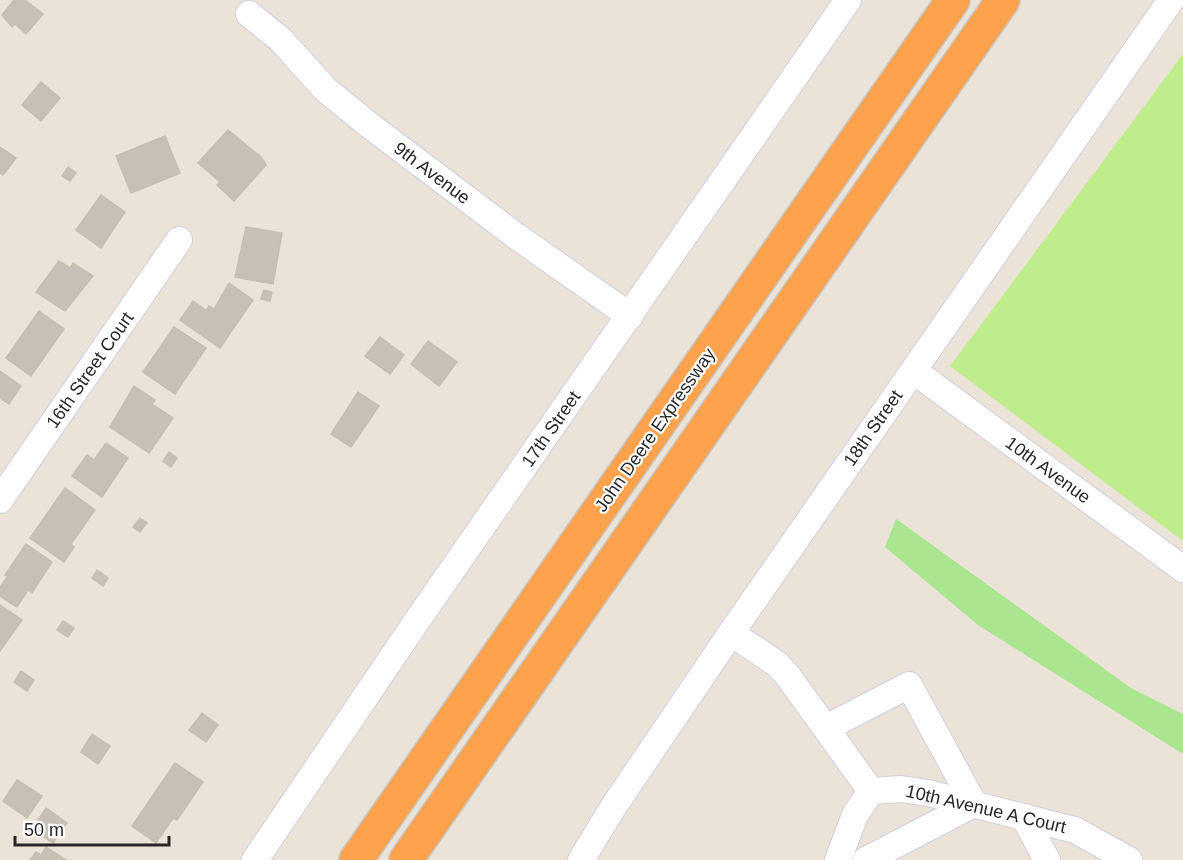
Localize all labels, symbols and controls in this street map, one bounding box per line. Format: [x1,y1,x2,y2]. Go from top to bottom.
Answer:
street label: 9th Avenue [390,138,474,208]
street label: 16th Street Court [42,308,138,432]
street label: John Deere Expressway [591,344,719,516]
street label: 18th Street [840,386,906,470]
street label: 17th Street [518,387,584,471]
street label: 10th Avenue [1002,433,1094,507]
street label: 10th Avenue A Court [904,781,1068,837]
scale bar [15,809,170,847]
text: 50 m [24,820,64,840]

